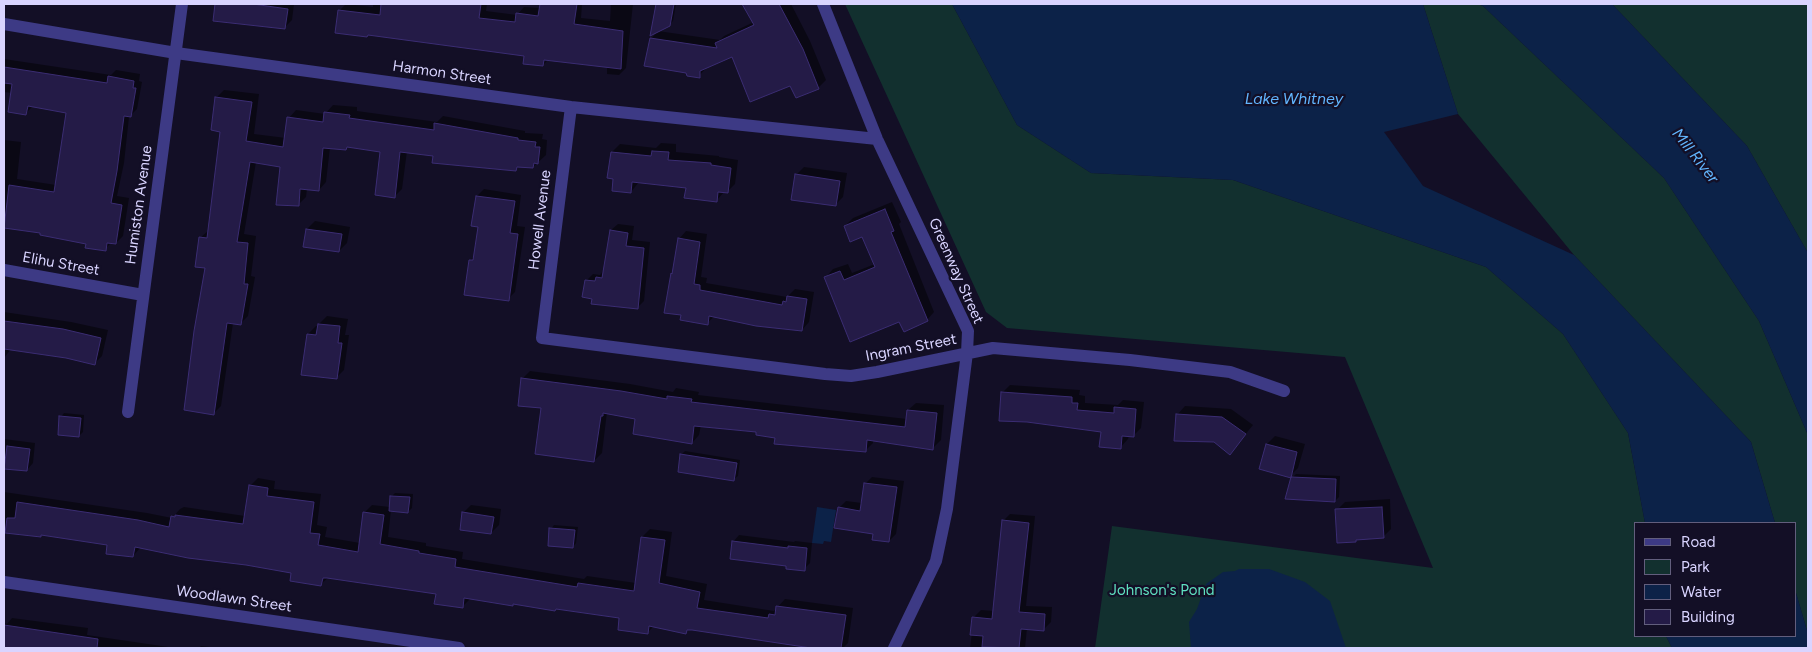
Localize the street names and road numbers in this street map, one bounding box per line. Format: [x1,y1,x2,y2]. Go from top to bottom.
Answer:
street label: Harmon Street [391,57,493,89]
street label: Humiston Avenue [122,144,156,266]
street label: Howell Avenue [525,169,555,271]
street label: Greenway Street [925,215,987,327]
street label: Elihu Street [21,248,101,280]
street label: Ingram Street [864,330,958,366]
street label: Woodlawn Street [175,582,293,616]

